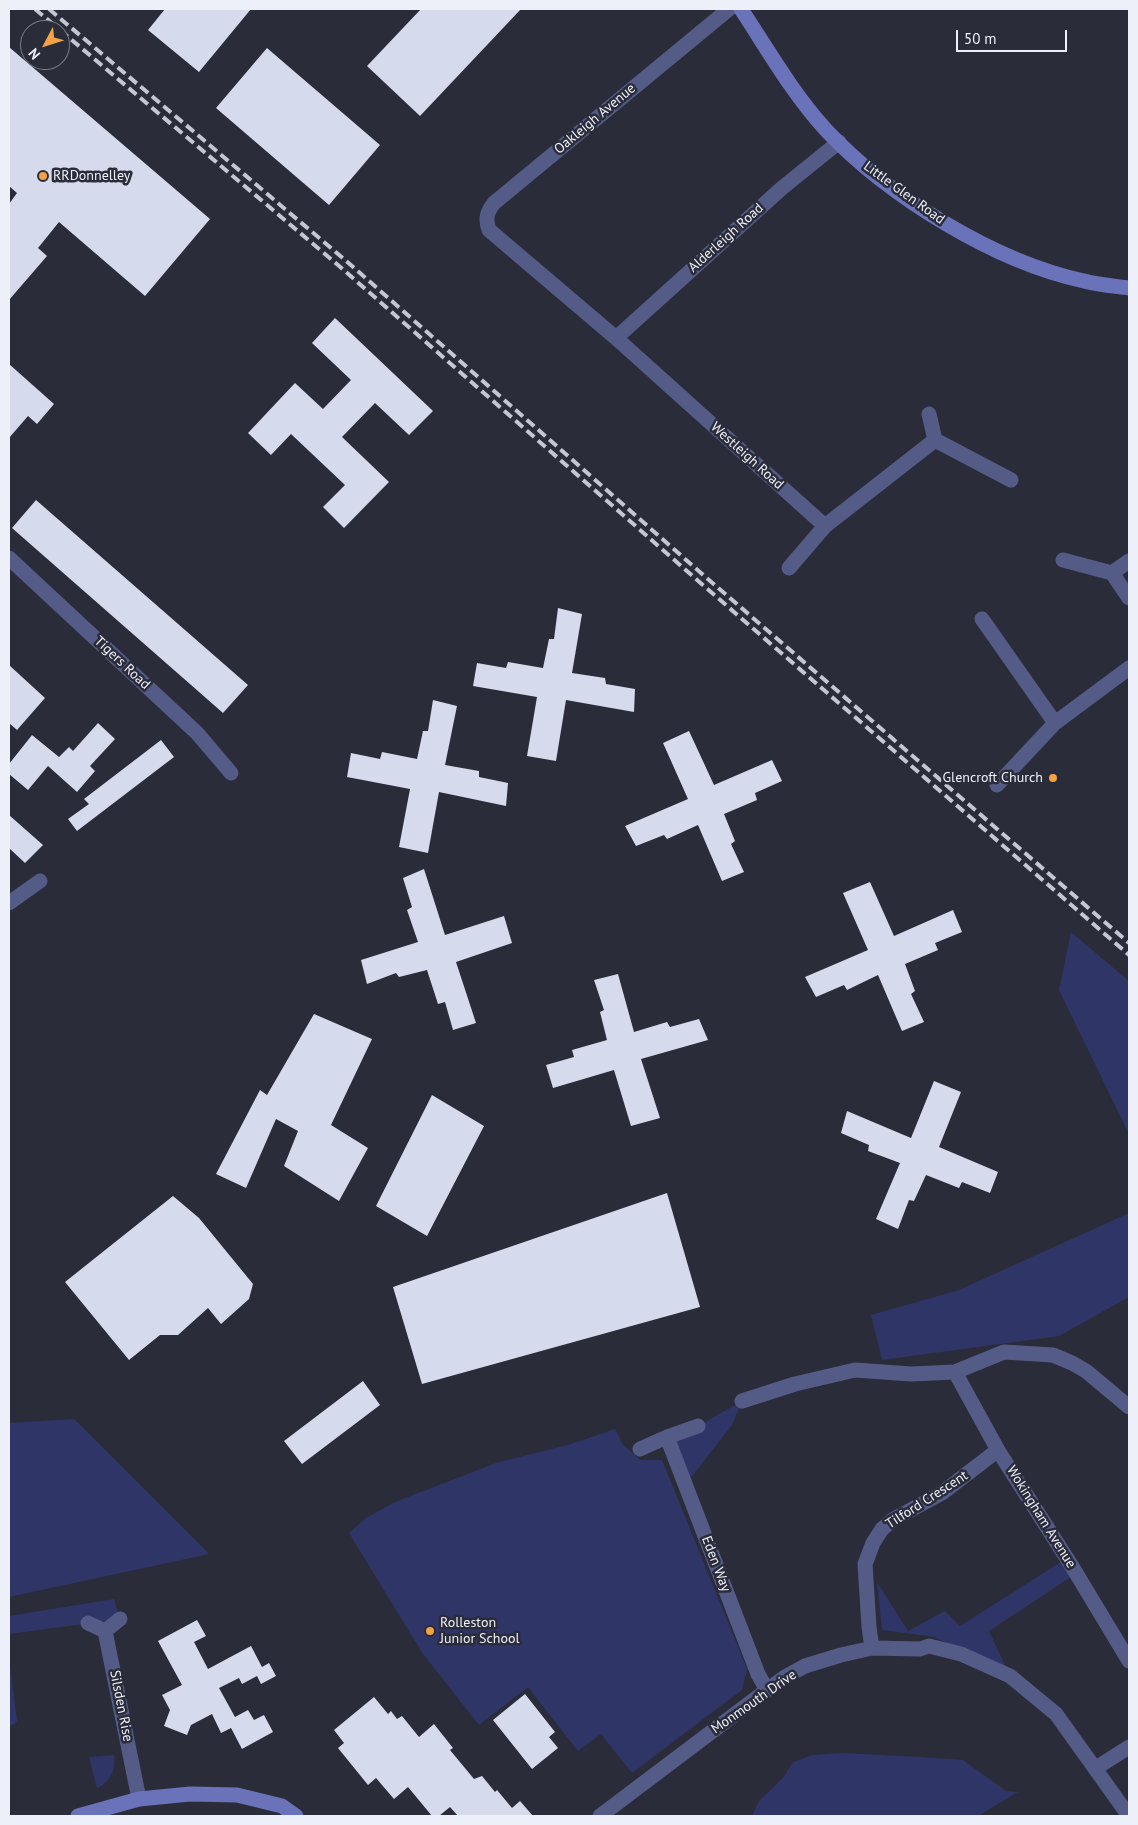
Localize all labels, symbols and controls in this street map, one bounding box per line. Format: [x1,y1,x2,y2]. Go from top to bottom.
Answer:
north arrow [20,20,70,70]
scale bar [958,20,1069,52]
text: 50 m [964,29,997,48]
text: N [24,45,44,63]
street label: Oakleigh Avenue [551,80,639,158]
street label: Little Glen Road [860,158,948,228]
place label: RRDonnelley [53,168,130,184]
marker: RRDonnelley [37,170,49,182]
street label: Alderleigh Road [685,200,767,276]
street label: Westleigh Road [707,419,787,493]
street label: Tigers Road [91,633,153,693]
place label: Glencroft Church [943,770,1043,786]
marker: Glencroft Church [1047,772,1059,784]
street label: Wokingham Avenue [1003,1463,1079,1571]
street label: Tilford Crescent [883,1467,971,1533]
street label: Eden Way [698,1534,734,1594]
place label: Rolleston Junior School [440,1615,520,1648]
marker: Rolleston Junior School [424,1625,436,1637]
street label: Monmouth Drive [708,1666,800,1738]
street label: Silsden Rise [106,1669,136,1743]

